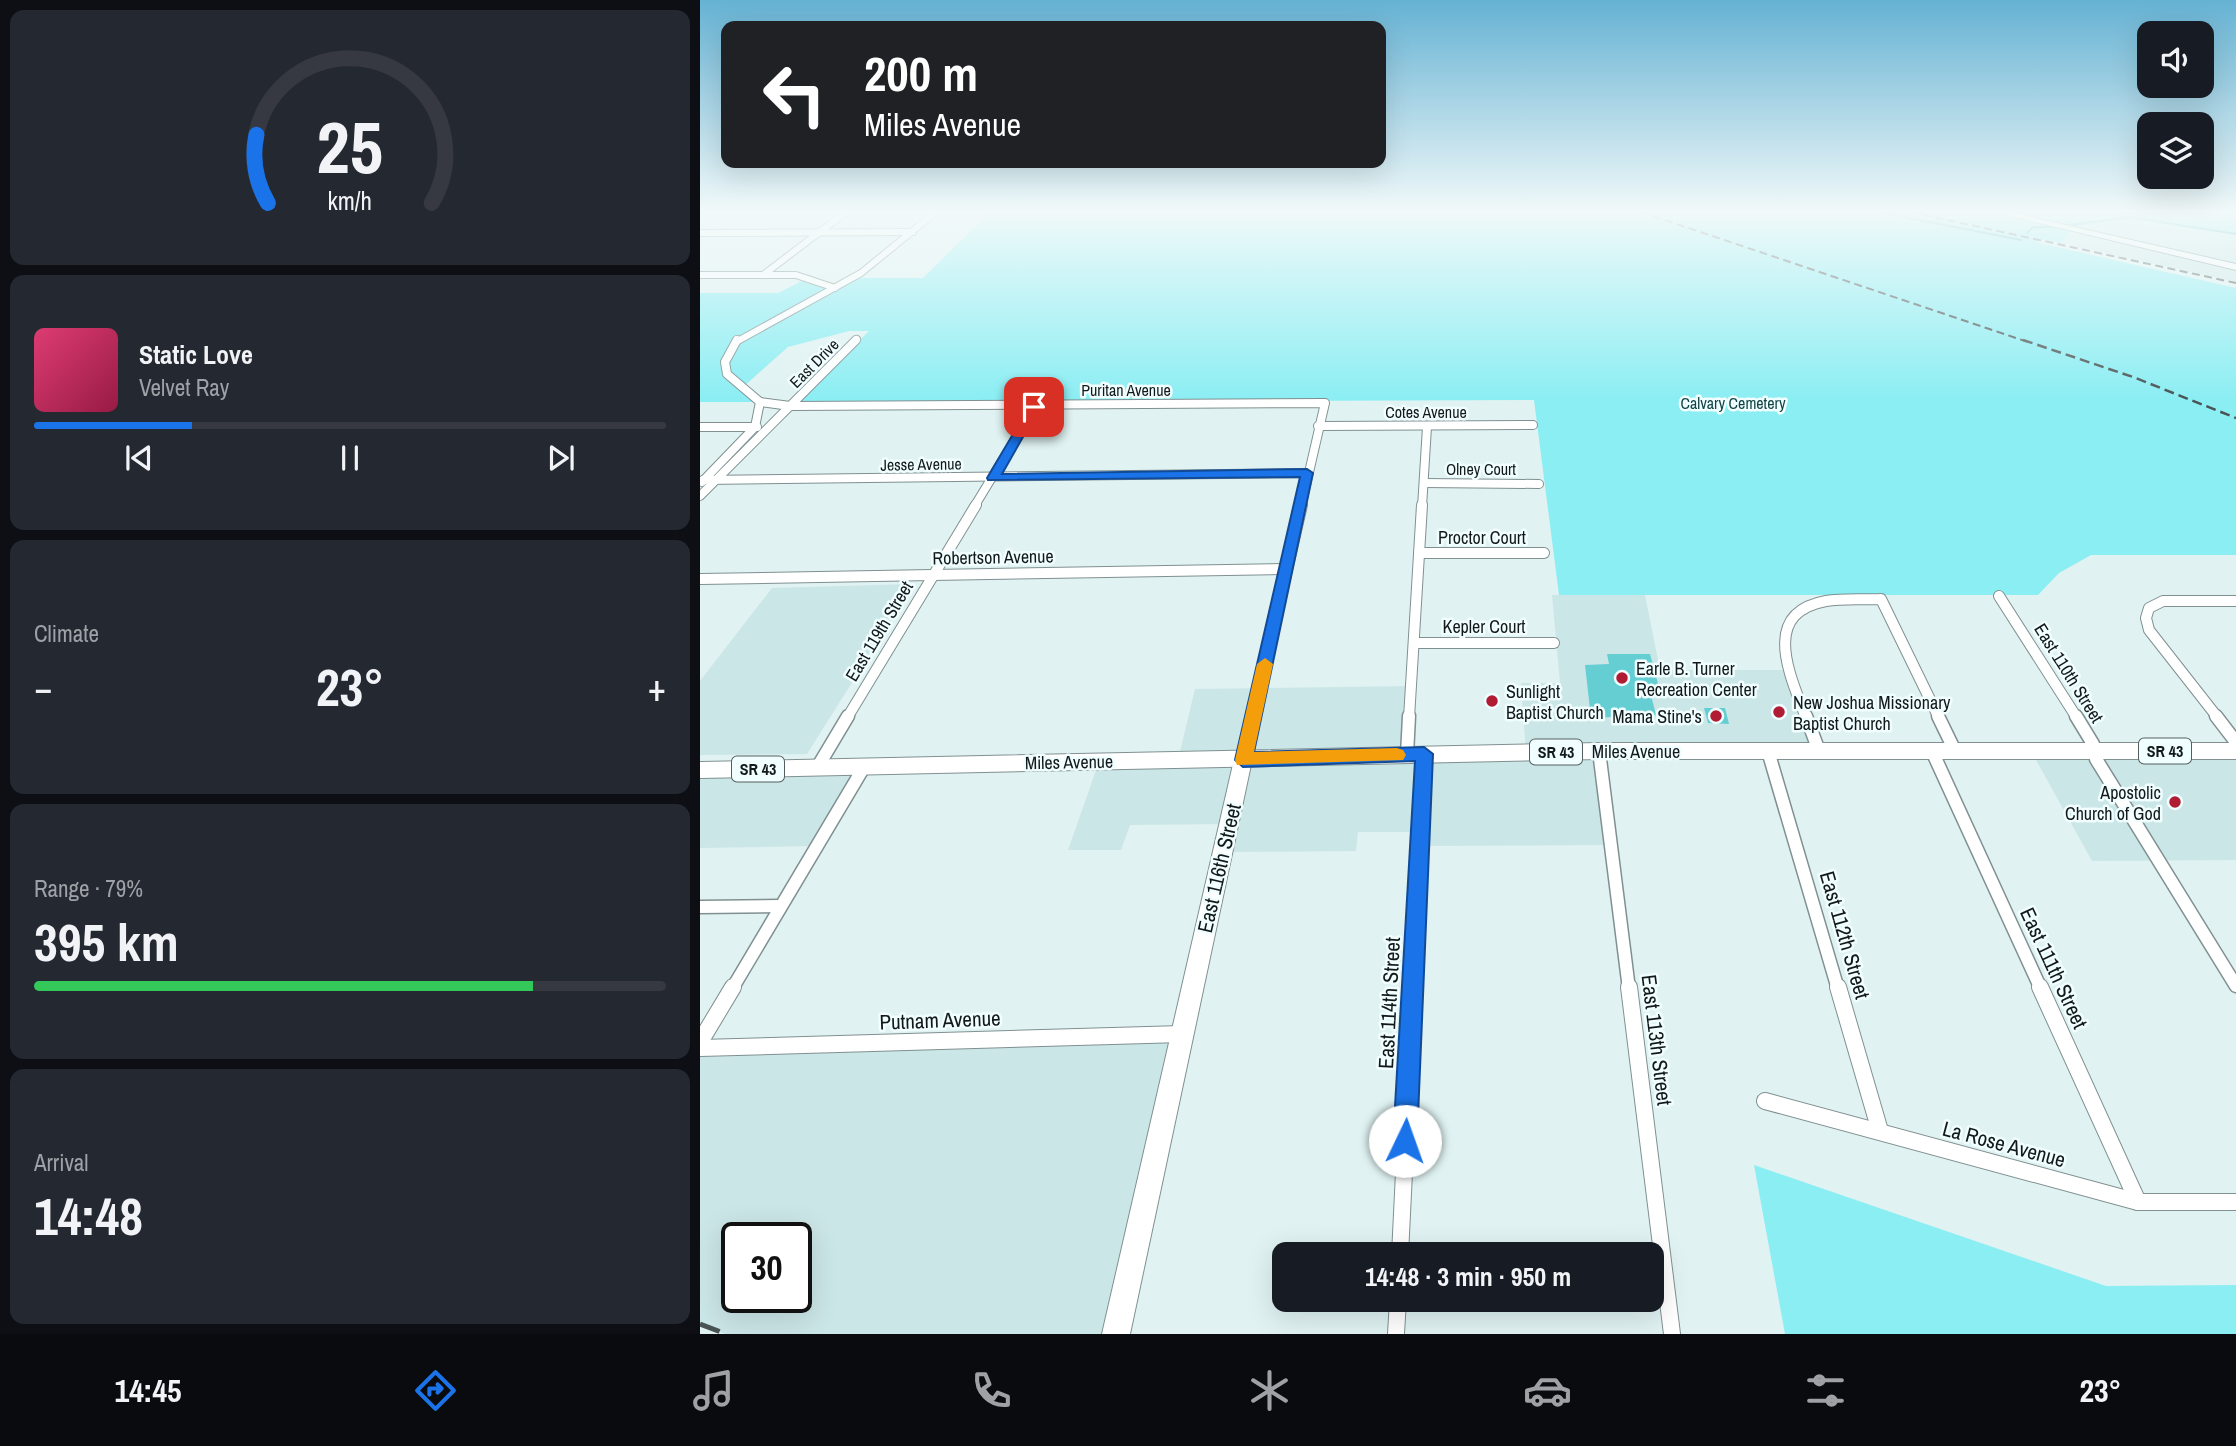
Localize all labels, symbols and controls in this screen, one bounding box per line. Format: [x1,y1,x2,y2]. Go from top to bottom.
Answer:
map controls [2137,21,2214,189]
button: sound [2137,21,2214,98]
text: 200 m [864,40,978,106]
icon: left [749,49,840,140]
text: 25 [317,99,383,197]
text: Miles Avenue [864,103,1021,146]
button: layers [2137,112,2214,189]
text: km/h [328,184,372,218]
street label: East Drive [785,334,843,392]
text: Static Love [139,337,253,372]
text: Velvet Ray [139,372,229,403]
pin [1004,377,1064,437]
street label: Puritan Avenue [1081,379,1171,401]
icon: arrive [1015,388,1053,426]
park label: Calvary Cemetery [1681,392,1786,414]
street label: Cotes Avenue [1385,401,1467,423]
icon: previous [120,439,158,477]
icon: pause [331,439,369,477]
icon: next [542,439,580,477]
street label: Jesse Avenue [880,452,962,476]
street label: Olney Court [1446,458,1516,480]
street label: Proctor Court [1438,525,1526,550]
street label: Robertson Avenue [932,543,1054,571]
street label: East 119th Street [839,576,919,686]
street label: Kepler Court [1443,614,1525,639]
text: Climate [34,618,99,649]
street label: East 110th Street [2028,618,2110,728]
text: 23° [316,652,384,722]
place label: Earle B. Turner Recreation Center [1636,656,1757,702]
text: − [34,662,52,713]
text: + [648,662,666,713]
marker: Earle B. Turner Recreation Center [1614,670,1630,686]
place label: Sunlight Baptist Church [1506,679,1604,725]
place label: New Joshua Missionary Baptist Church [1793,690,1951,736]
marker: Sunlight Baptist Church [1484,693,1500,709]
place label: Mama Stine's [1612,704,1702,729]
marker: New Joshua Missionary Baptist Church [1771,704,1787,720]
marker: Mama Stine's [1708,708,1724,724]
road number: SR 43 [2139,738,2191,764]
street label: Miles Avenue [1592,739,1680,764]
road number: SR 43 [1530,740,1582,764]
street label: Miles Avenue [1025,749,1113,775]
road number: SR 43 [732,756,784,782]
place label: Apostolic Church of God [2065,780,2161,826]
marker: Apostolic Church of God [2167,794,2183,810]
street label: East 116th Street [1190,800,1248,935]
street label: East 112th Street [1813,868,1877,1003]
text: Range · 79% [34,873,143,904]
street label: East 111th Street [2013,903,2095,1033]
text: 395 km [34,907,179,977]
street label: East 114th Street [1371,936,1407,1070]
street label: East 113th Street [1635,973,1679,1107]
street label: Putnam Avenue [879,1003,1001,1037]
position arrow [1368,1104,1442,1178]
street label: La Rose Avenue [1939,1114,2069,1174]
text: Arrival [34,1147,89,1178]
text: 14:48 [34,1181,143,1251]
speed limit sign: 30 [721,1222,812,1313]
text: 14:48 · 3 min · 950 m [1365,1259,1571,1294]
icon: directions [411,1366,460,1415]
icon: music [689,1366,738,1415]
icon: phone [967,1366,1016,1415]
icon: climate [1245,1366,1294,1415]
icon: car [1523,1366,1572,1415]
icon: filters [1801,1366,1850,1415]
text: 14:45 [115,1369,182,1412]
text: 23° [2079,1369,2121,1412]

